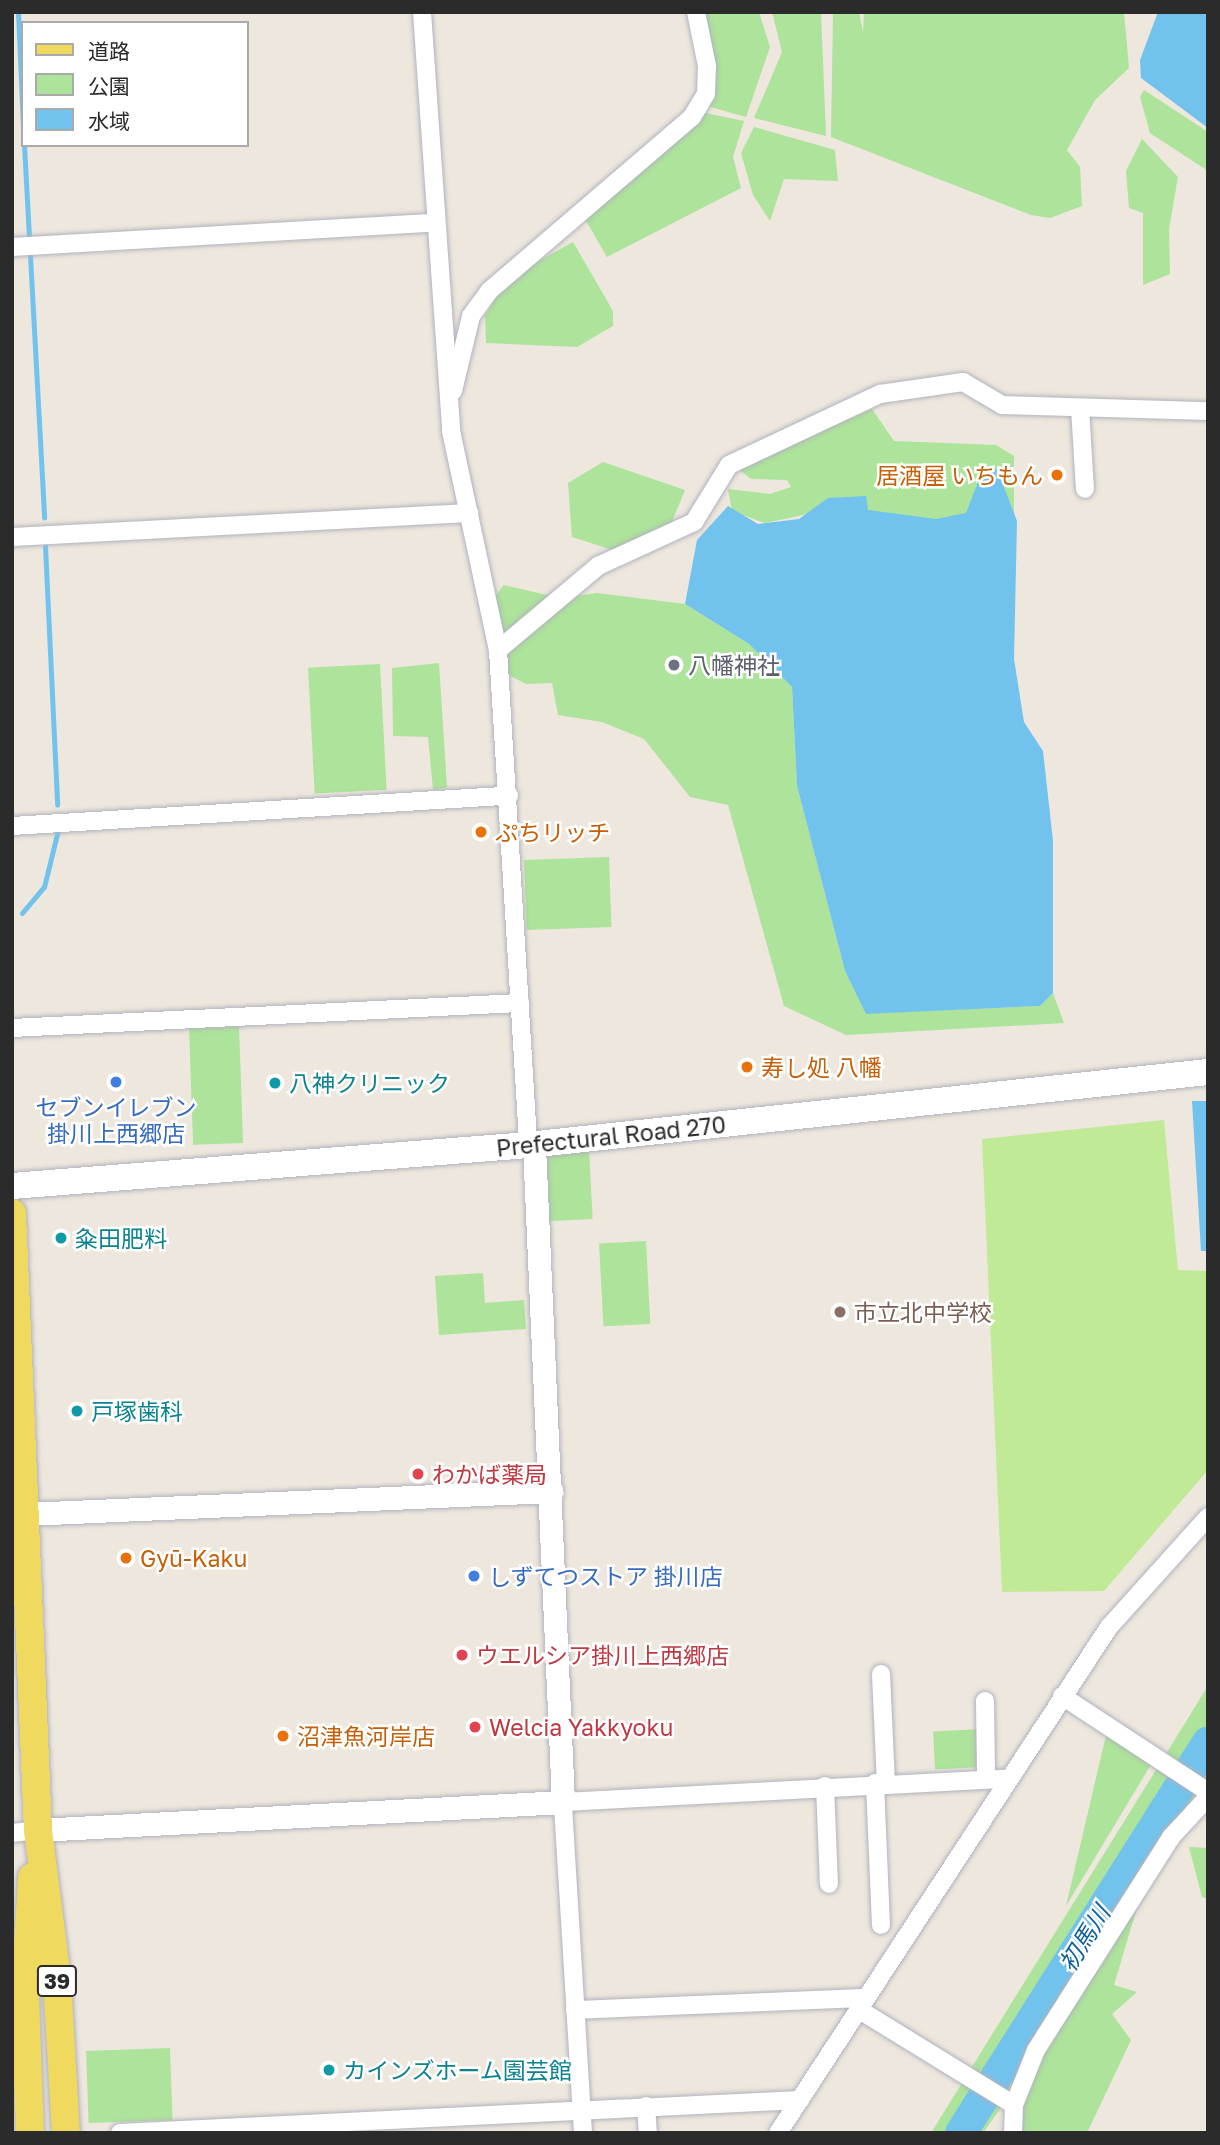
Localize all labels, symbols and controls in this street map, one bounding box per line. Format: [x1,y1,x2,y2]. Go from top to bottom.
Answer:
legend [21,21,248,147]
text: 道路 [88,38,130,64]
text: 公園 [88,73,130,99]
text: 水域 [88,108,130,134]
place label: 居酒屋 いちもん [876,461,1043,489]
marker: 居酒屋 いちもん [1049,467,1065,483]
place label: 八幡神社 [688,651,780,679]
marker: 八幡神社 [666,657,682,673]
place label: ぷちリッチ [495,818,610,846]
marker: ぷちリッチ [473,824,489,840]
place label: 寿し処 八幡 [761,1053,882,1081]
marker: 寿し処 八幡 [739,1059,755,1075]
place label: 八神クリニック [289,1069,450,1097]
marker: セブンイレブン 掛川上西郷店 [108,1074,124,1090]
marker: 八神クリニック [267,1075,283,1091]
place label: セブンイレブン 掛川上西郷店 [36,1093,196,1147]
street label: Prefectural Road 270 [495,1110,727,1162]
place label: 粂田肥料 [75,1224,167,1252]
marker: 粂田肥料 [53,1230,69,1246]
place label: 市立北中学校 [854,1298,992,1326]
marker: 市立北中学校 [832,1304,848,1320]
place label: 戸塚歯科 [91,1397,183,1425]
marker: 戸塚歯科 [69,1403,85,1419]
place label: わかば薬局 [432,1460,547,1488]
marker: わかば薬局 [410,1466,426,1482]
place label: Gyū-Kaku [140,1544,247,1572]
marker: Gyū-Kaku [118,1550,134,1566]
place label: しずてつストア 掛川店 [488,1562,724,1590]
marker: しずてつストア 掛川店 [466,1568,482,1584]
place label: ウエルシア掛川上西郷店 [476,1641,729,1669]
marker: ウエルシア掛川上西郷店 [454,1647,470,1663]
place label: Welcia Yakkyoku [489,1713,673,1741]
marker: Welcia Yakkyoku [467,1719,483,1735]
place label: 沼津魚河岸店 [297,1722,435,1750]
marker: 沼津魚河岸店 [275,1728,291,1744]
water label: 初馬川 [1053,1900,1115,1976]
road number: 39 [36,1964,78,1998]
place label: カインズホーム園芸館 [343,2056,573,2084]
marker: カインズホーム園芸館 [321,2062,337,2078]

